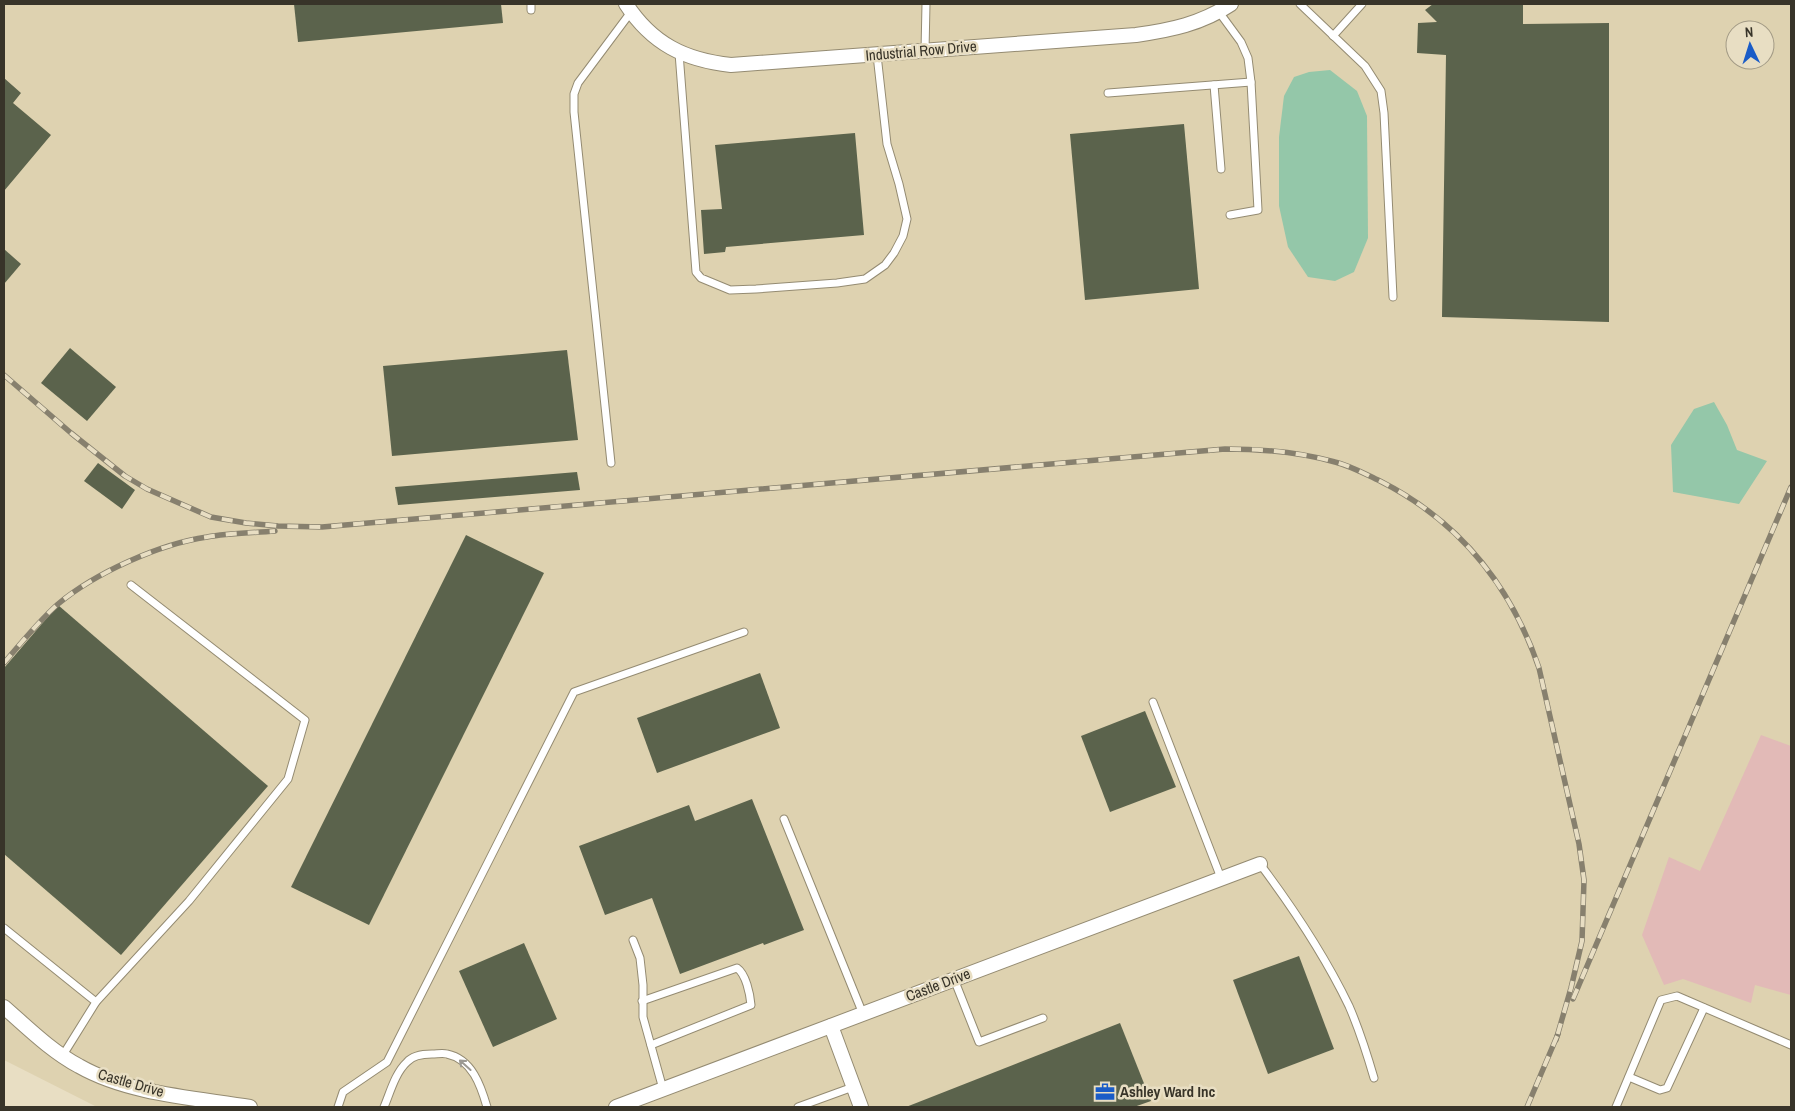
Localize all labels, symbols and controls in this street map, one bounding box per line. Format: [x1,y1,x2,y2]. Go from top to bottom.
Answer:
north arrow [1725,20,1775,70]
text: N [1744,23,1754,41]
street label: Industrial Row Drive [865,35,978,66]
street label: Castle Drive [902,963,973,1006]
one-way arrow [459,1059,472,1071]
street label: Castle Drive [96,1063,167,1102]
office icon: Ashley Ward Inc [1094,1081,1116,1103]
place label: Ashley Ward Inc [1120,1081,1215,1102]

